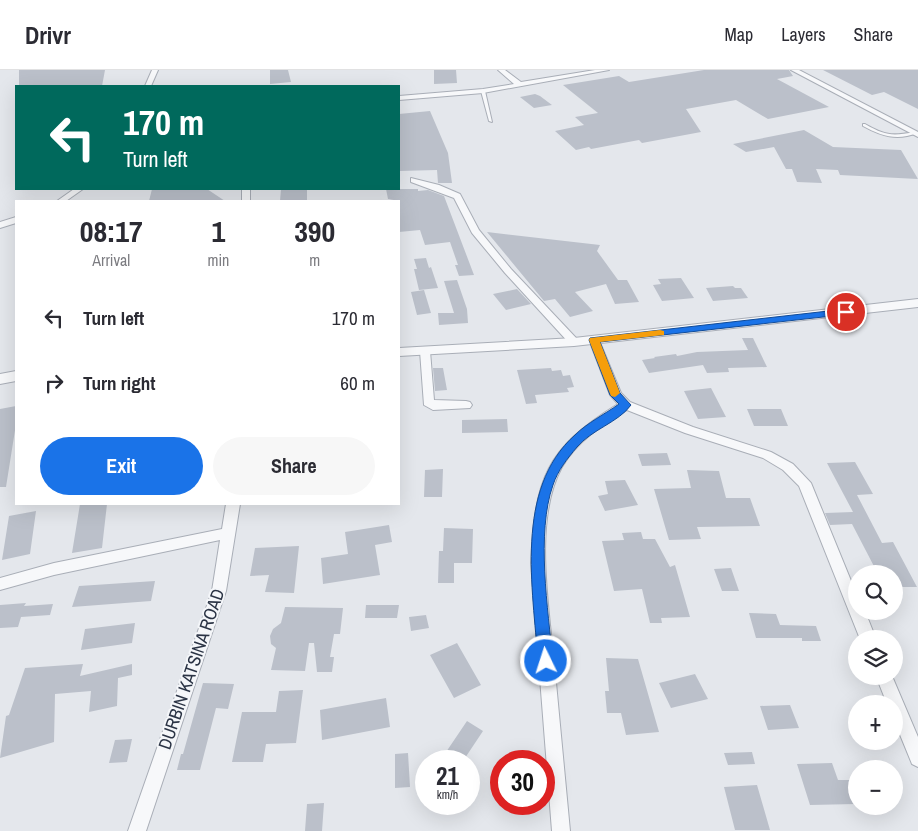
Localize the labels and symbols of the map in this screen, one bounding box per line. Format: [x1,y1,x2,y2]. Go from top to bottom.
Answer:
pin [825,291,867,333]
street label: DURBIN KATSINA ROAD [152,585,230,753]
position arrow [519,634,571,686]
speed limit sign: 30 [490,750,555,815]

